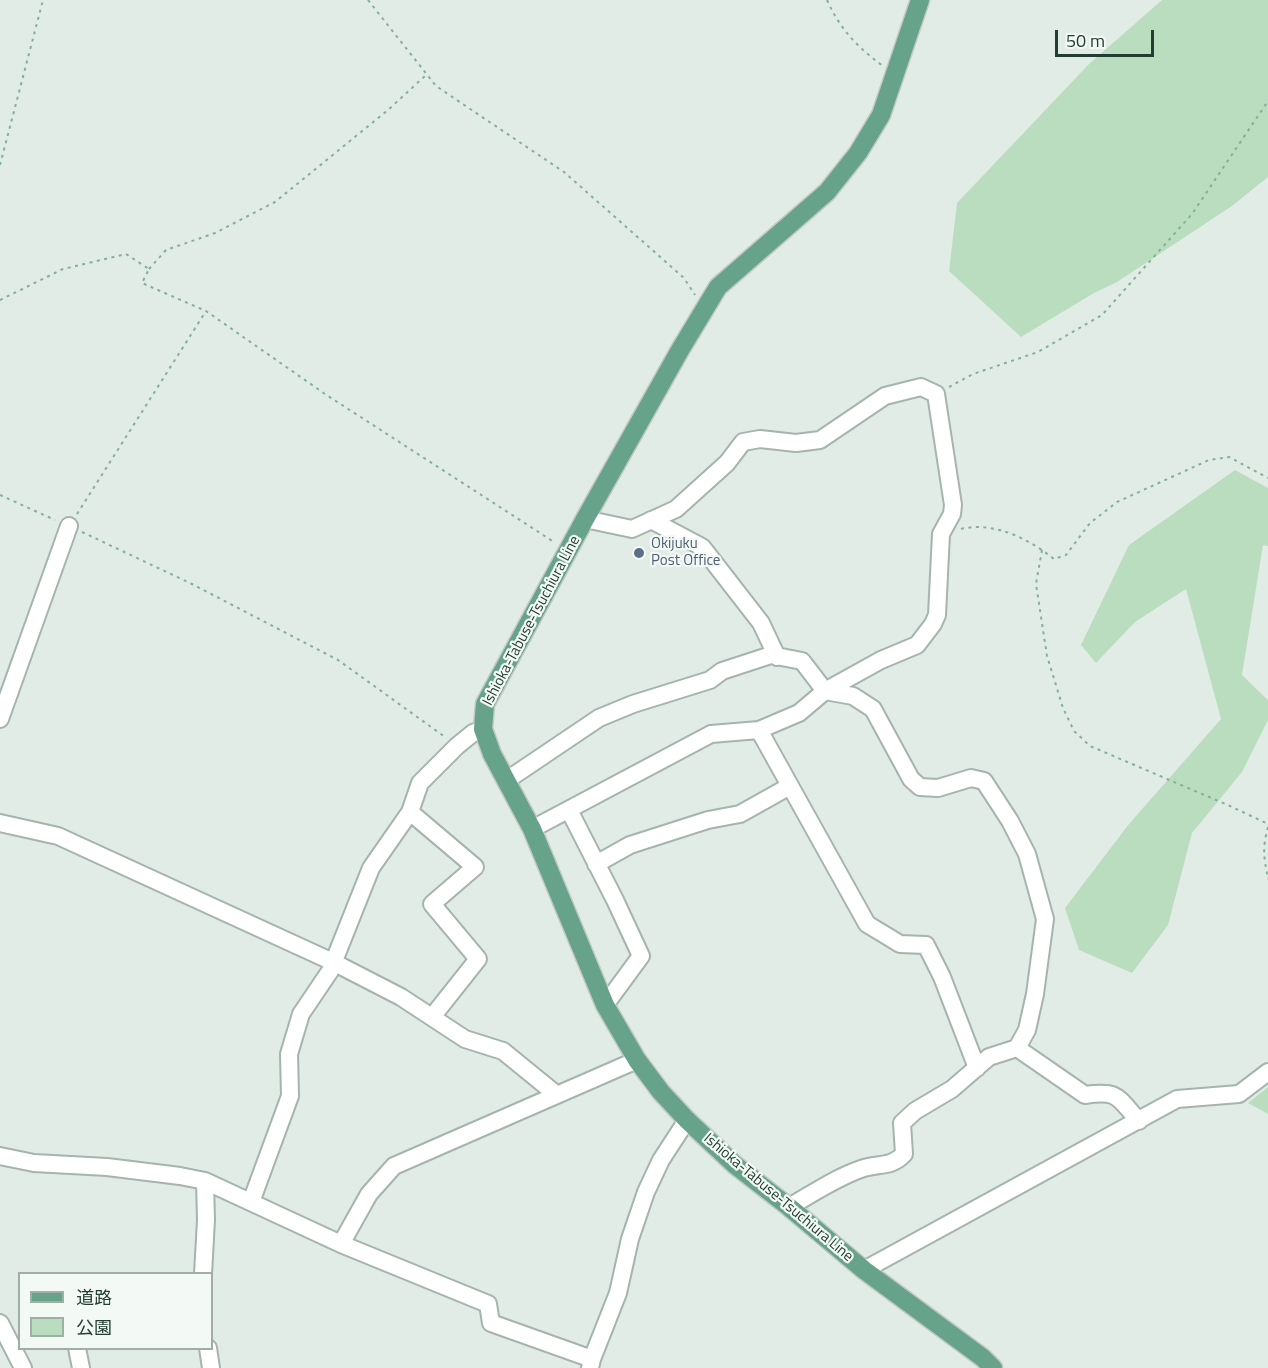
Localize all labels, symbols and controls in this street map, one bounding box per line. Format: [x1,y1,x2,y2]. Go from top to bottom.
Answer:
scale bar [1058,18,1157,56]
text: 50 m [1066,27,1105,54]
street label: Ishioka-Tabuse-Tsuchiura Line [480,533,584,709]
place label: Okijuku Post Office [651,535,720,570]
marker: Okijuku Post Office [632,546,646,560]
street label: Ishioka-Tabuse-Tsuchiura Line [700,1130,856,1266]
legend [18,1272,213,1350]
text: 道路 [76,1284,112,1311]
text: 公園 [76,1314,112,1341]

